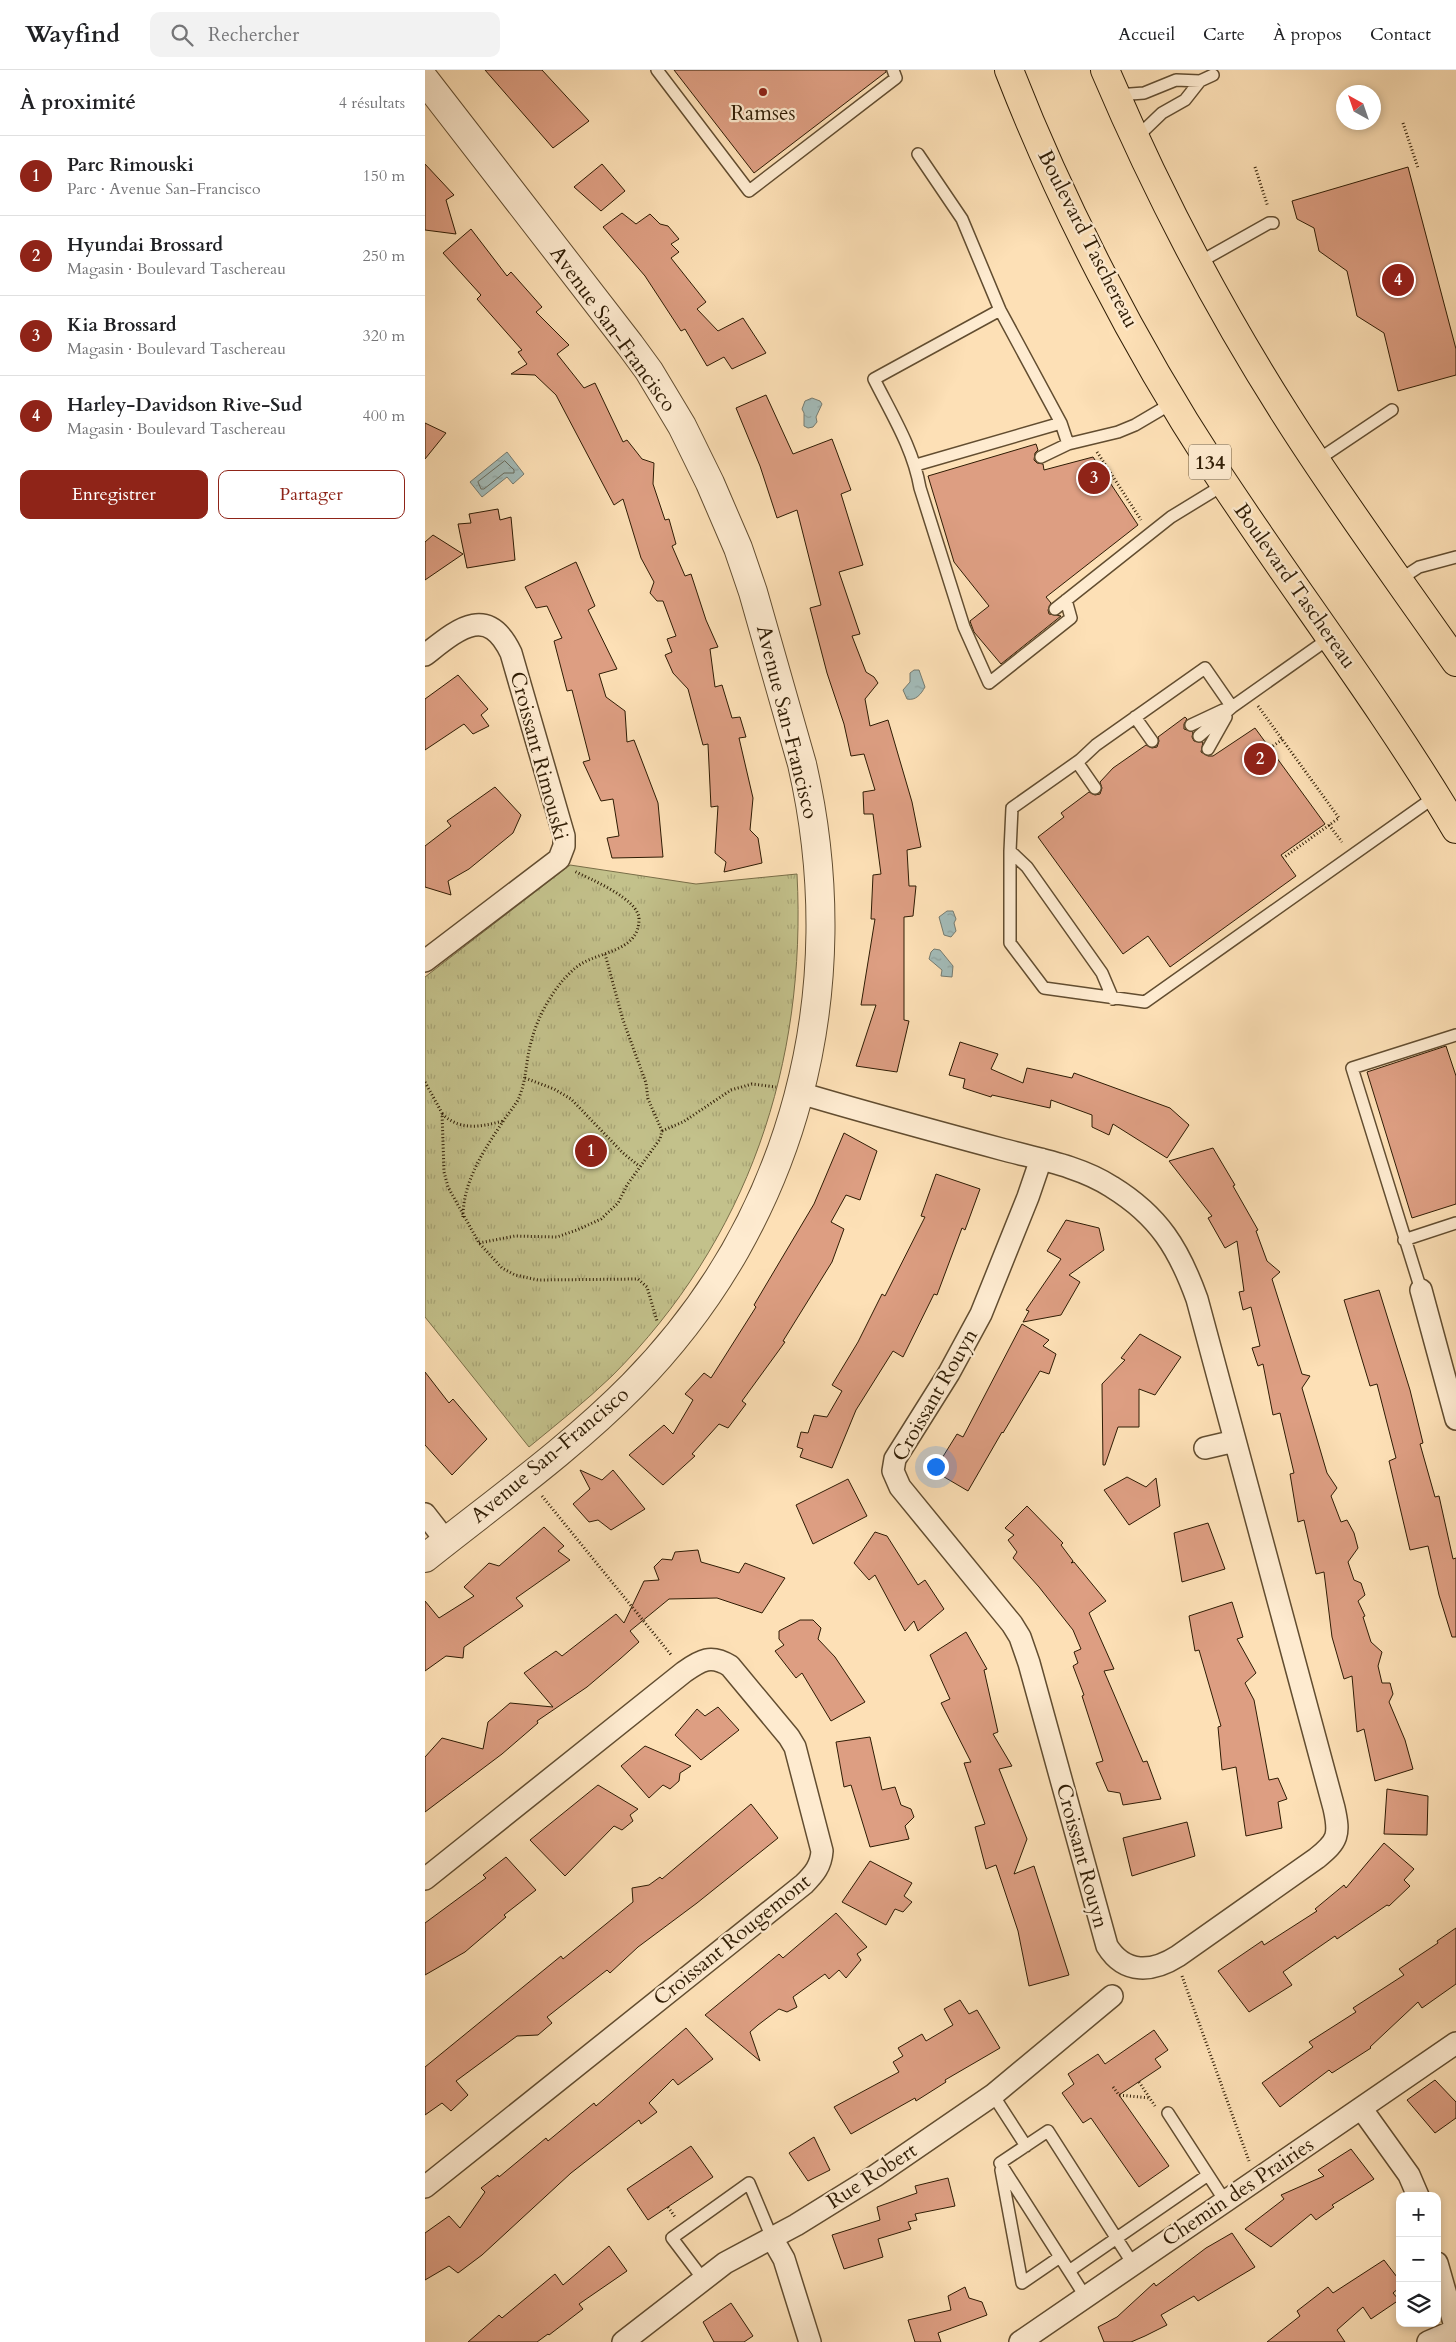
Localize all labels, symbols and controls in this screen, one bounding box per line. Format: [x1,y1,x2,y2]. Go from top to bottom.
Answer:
search box [150,12,500,57]
text: Wayfind [25,18,120,51]
icon: search [168,21,196,49]
text: Rechercher [208,22,299,48]
text: Accueil [1118,22,1175,47]
text: Carte [1203,22,1245,47]
text: À propos [1273,22,1342,47]
text: Contact [1370,22,1431,47]
north arrow [1336,85,1381,130]
marker: Ramses [757,86,769,98]
text: À proximité [20,88,136,117]
text: 4 résultats [339,92,405,114]
place label: Ramses [731,99,795,128]
street label: Boulevard Taschereau [1031,145,1145,333]
text: Parc Rimouski [67,152,194,178]
text: 1 [32,165,40,187]
text: 150 m [363,165,405,187]
text: Parc · Avenue San-Francisco [67,178,261,200]
text: Hyundai Brossard [67,232,223,258]
street label: Avenue San-Francisco [543,240,683,418]
text: 2 [32,245,40,267]
text: 250 m [363,245,405,267]
text: Magasin · Boulevard Taschereau [67,258,286,280]
pin: 4 [1382,261,1414,299]
text: Kia Brossard [67,312,177,338]
text: 3 [32,325,40,347]
text: 320 m [363,325,405,347]
text: Magasin · Boulevard Taschereau [67,338,286,360]
text: Harley-Davidson Rive-Sud [67,392,302,418]
text: 4 [32,405,40,427]
text: 400 m [363,405,405,427]
text: Magasin · Boulevard Taschereau [67,418,286,440]
road number: 134 [1189,444,1231,480]
pin: 3 [1078,459,1110,497]
button: Enregistrer [20,470,208,519]
button: Partager [218,470,405,519]
street label: Boulevard Taschereau [1227,497,1363,675]
street label: Avenue San-Francisco [749,622,825,822]
street label: Croissant Rimouski [503,668,575,844]
pin: 2 [1244,740,1276,778]
pin: 1 [575,1132,607,1170]
street label: Croissant Rouyn [885,1323,985,1467]
street label: Avenue San-Francisco [465,1380,635,1530]
your location [923,1454,949,1480]
street label: Croissant Rouyn [1049,1780,1115,1932]
street label: Croissant Rougemont [647,1867,817,2013]
street label: Chemin des Prairies [1157,2131,1319,2253]
street label: Rue Robert [821,2136,923,2216]
map controls [1396,2192,1441,2327]
button: + [1396,2192,1441,2237]
button: − [1396,2237,1441,2282]
button: layers [1396,2282,1441,2327]

